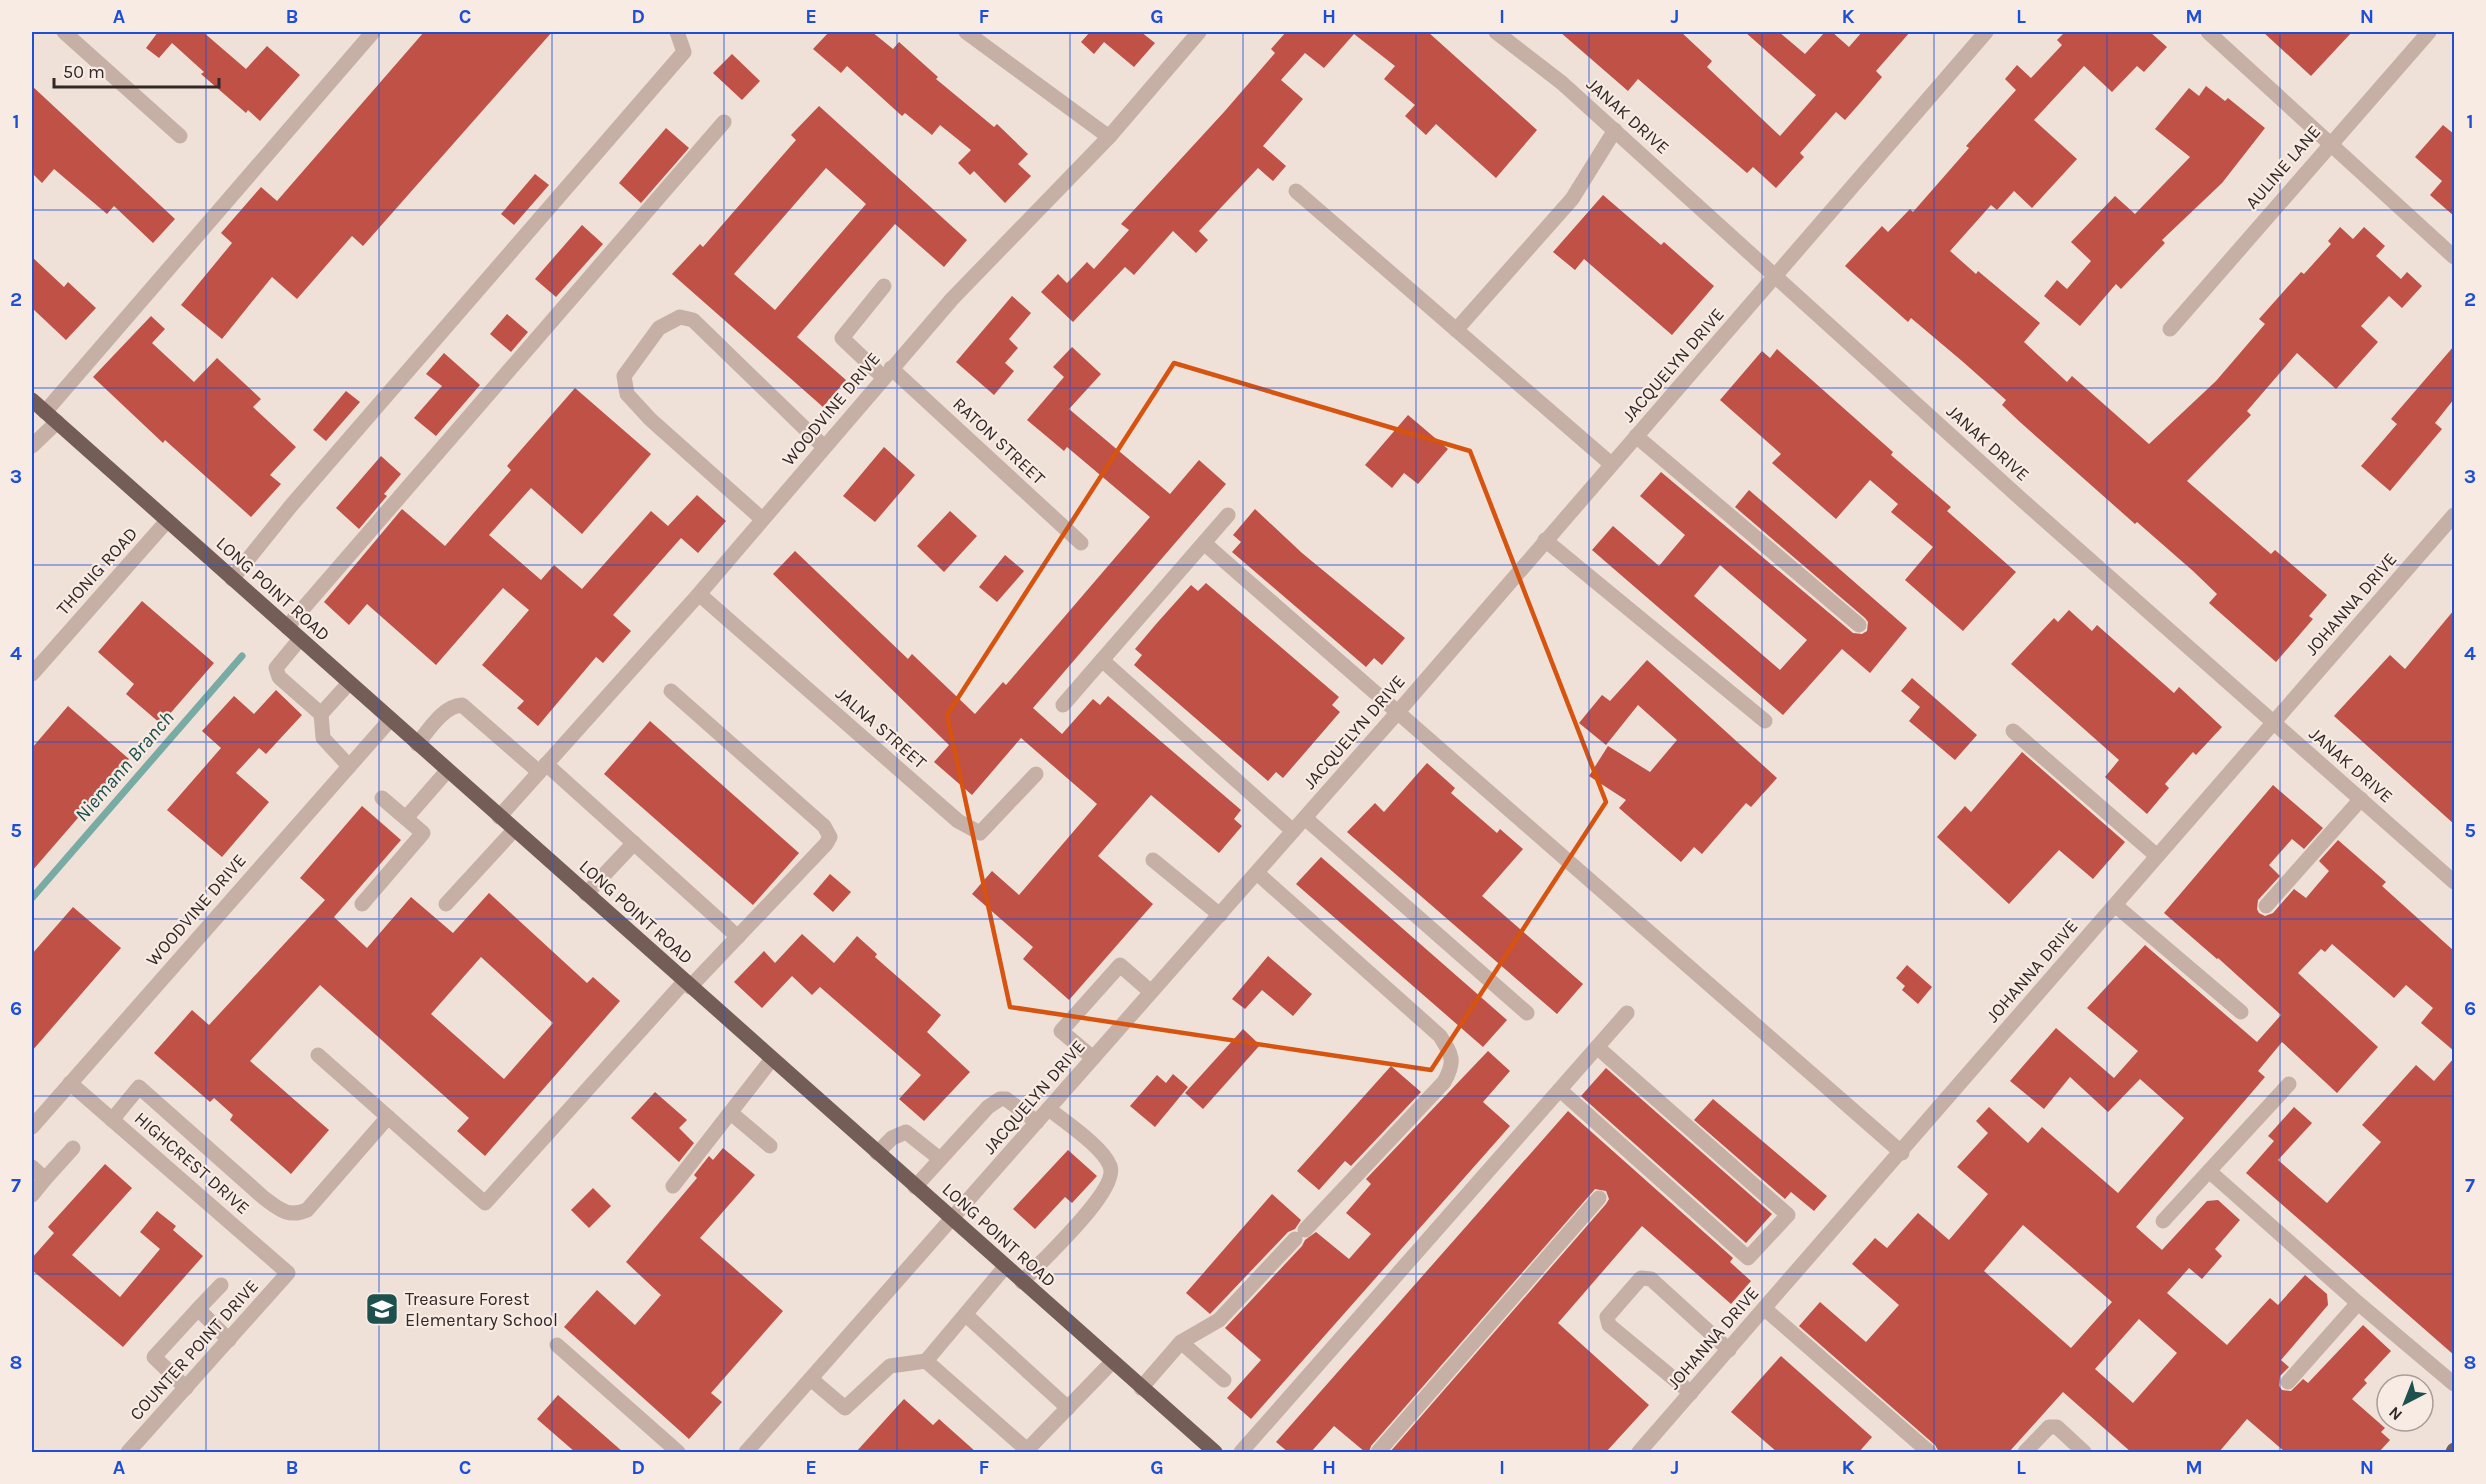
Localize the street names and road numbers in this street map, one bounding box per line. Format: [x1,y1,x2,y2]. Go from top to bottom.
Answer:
street label: JANAK DRIVE [1582,73,1674,159]
street label: AULINE LANE [2241,121,2325,213]
street label: JACQUELYN DRIVE [1617,303,1729,427]
street label: WOODVINE DRIVE [777,348,885,470]
street label: RATON STREET [948,393,1050,489]
street label: JANAK DRIVE [1942,400,2034,486]
street label: THONIG ROAD [52,522,142,620]
street label: LONG POINT ROAD [212,532,334,646]
street label: JOHANNA DRIVE [2300,548,2402,660]
street label: JACQUELYN DRIVE [1298,670,1410,794]
street label: JALNA STREET [831,683,931,773]
street label: JANAK DRIVE [2305,723,2397,807]
street label: WOODVINE DRIVE [141,849,251,971]
street label: LONG POINT ROAD [575,855,697,969]
street label: JOHANNA DRIVE [1981,915,2083,1027]
street label: JACQUELYN DRIVE [978,1035,1090,1159]
street label: HIGHCREST DRIVE [130,1107,254,1219]
street label: LONG POINT ROAD [938,1178,1060,1292]
street label: COUNTER POINT DRIVE [125,1275,263,1425]
street label: JOHANNA DRIVE [1662,1282,1764,1394]

